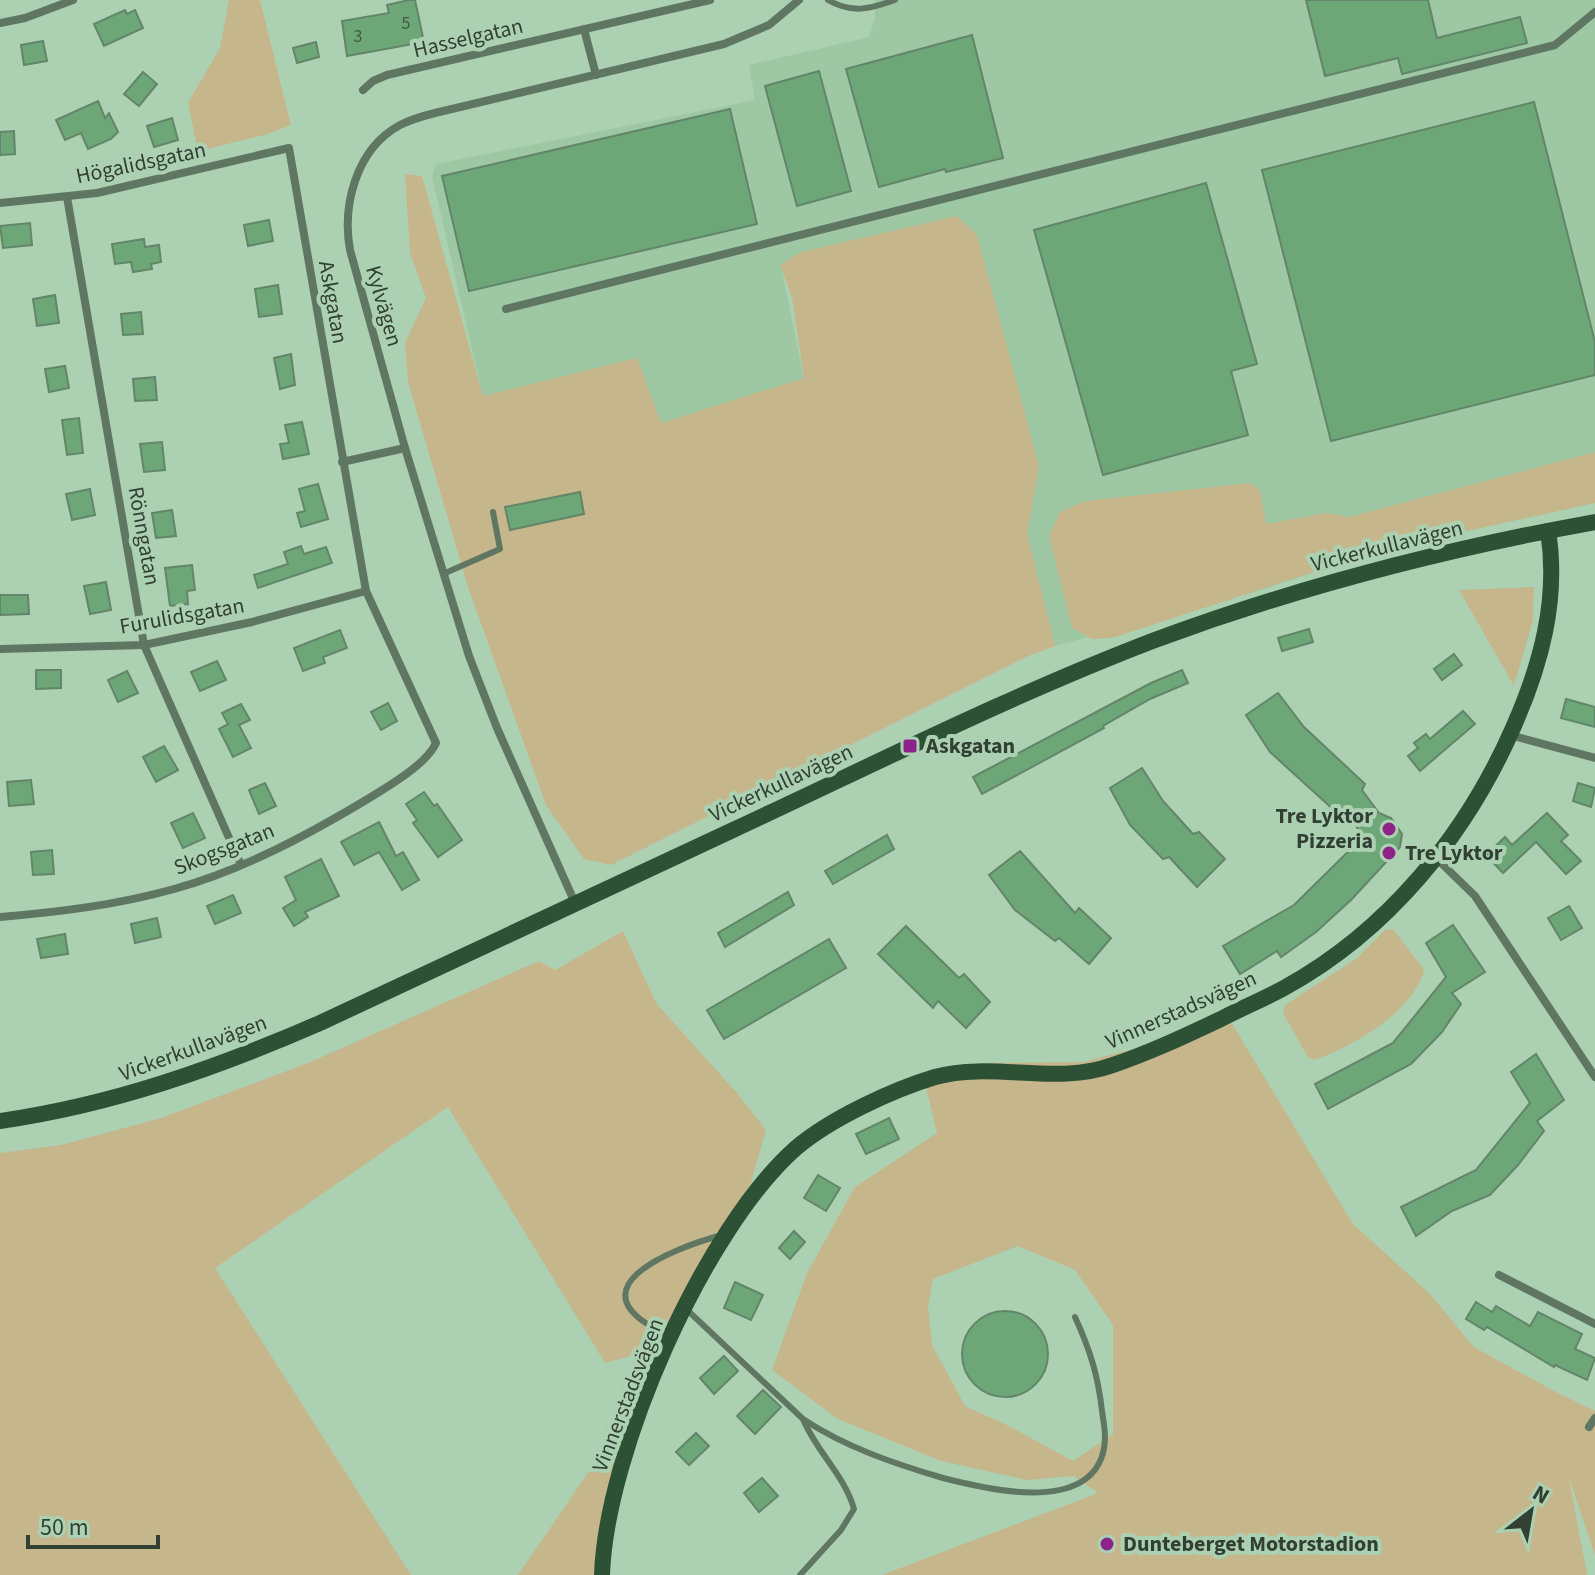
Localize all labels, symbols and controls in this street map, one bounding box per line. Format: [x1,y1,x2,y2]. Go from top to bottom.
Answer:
street label: Hasselgatan [410,10,526,66]
house number: 5 [402,11,411,36]
house number: 3 [354,24,363,49]
street label: Högalidsgatan [73,134,209,192]
street label: Askgatan [310,258,356,346]
street label: Kylvägen [357,262,411,350]
street label: Rönngatan [120,484,168,588]
street label: Vickerkullavägen [1308,512,1466,580]
street label: Furulidsgatan [117,589,247,643]
place label: Askgatan [925,730,1015,762]
street label: Vickerkullavägen [704,736,858,830]
marker: Askgatan [901,737,919,755]
place label: Tre Lyktor Pizzeria [1275,800,1373,857]
street label: Skogsgatan [169,814,279,884]
marker: Tre Lyktor Pizzeria [1380,820,1398,838]
place label: Tre Lyktor [1405,837,1503,869]
marker: Tre Lyktor [1380,844,1398,862]
street label: Vinnerstadsvägen [1100,962,1262,1058]
street label: Vickerkullavägen [115,1006,271,1090]
street label: Vinnerstadsvägen [584,1314,672,1476]
north arrow [1491,1471,1571,1551]
text: N [1526,1477,1555,1512]
scale bar [28,1499,158,1549]
text: 50 m [40,1510,89,1545]
place label: Dunteberget Motorstadion [1123,1528,1379,1560]
marker: Dunteberget Motorstadion [1098,1535,1116,1553]

